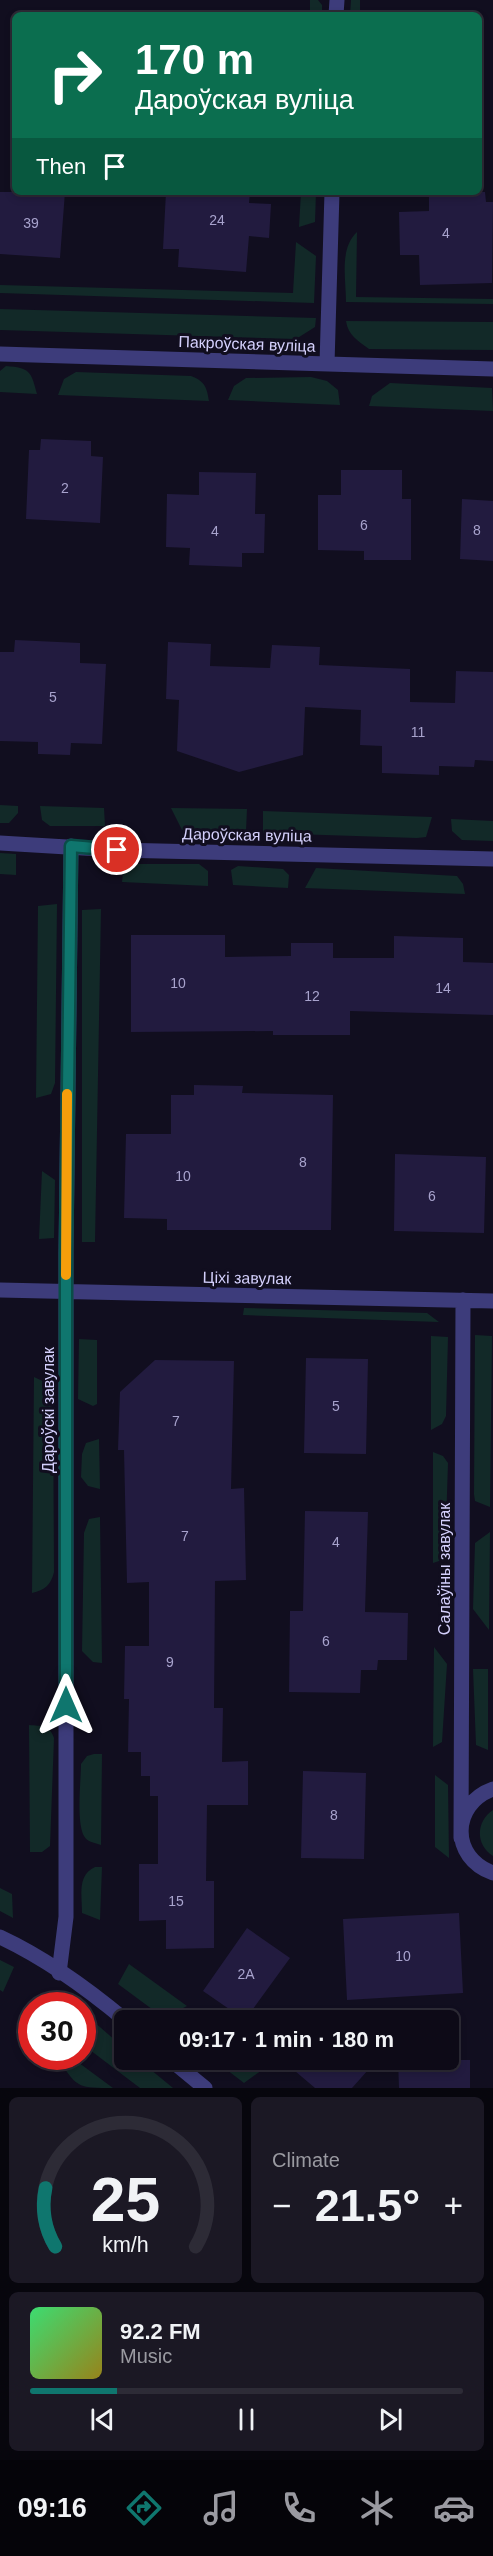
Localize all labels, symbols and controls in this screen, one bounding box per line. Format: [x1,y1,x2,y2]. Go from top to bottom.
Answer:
icon: right [36,36,114,114]
text: 170 m [135,36,254,83]
text: Дароўская вуліца [135,85,354,115]
icon: arrive [98,150,131,183]
text: Then [36,154,86,179]
house number: 24 [209,212,225,228]
house number: 39 [23,215,39,231]
house number: 4 [442,225,450,241]
street label: Пакроўская вуліца [178,333,316,355]
house number: 2 [61,480,69,496]
house number: 6 [360,517,368,533]
house number: 8 [473,522,481,538]
house number: 4 [211,523,219,539]
house number: 5 [49,689,57,705]
house number: 11 [411,724,425,740]
pin [91,824,142,875]
street label: Дароўская вуліца [182,825,312,845]
icon: arrive [100,833,133,866]
house number: 10 [170,975,186,991]
house number: 14 [435,980,451,996]
house number: 12 [304,988,320,1004]
house number: 8 [299,1154,307,1170]
house number: 10 [175,1168,191,1184]
house number: 6 [428,1188,436,1204]
street label: Ціхі завулак [203,1269,292,1287]
street label: Дароўскі завулак [40,1346,57,1473]
house number: 5 [332,1398,340,1414]
house number: 7 [172,1413,180,1429]
street label: Салаўіны завулак [436,1502,453,1635]
house number: 7 [181,1528,189,1544]
house number: 4 [332,1534,340,1550]
house number: 6 [322,1633,330,1649]
house number: 9 [166,1654,174,1670]
position arrow [34,1673,98,1737]
house number: 8 [330,1807,338,1823]
house number: 15 [168,1893,184,1909]
house number: 10 [395,1948,411,1964]
house number: 2А [237,1966,255,1982]
speed limit sign: 30 [18,1992,96,2070]
text: 09:17 · 1 min · 180 m [179,2027,394,2052]
text: Climate [272,2149,340,2171]
text: 25 [91,2165,160,2234]
text: 21.5° [315,2180,420,2231]
text: − [272,2187,291,2224]
text: + [444,2187,463,2224]
text: km/h [102,2233,149,2257]
text: 92.2 FM [120,2319,201,2344]
text: Music [120,2345,172,2367]
icon: previous [86,2403,119,2436]
icon: pause [230,2403,263,2436]
icon: next [374,2403,407,2436]
icon: directions [123,2487,165,2529]
icon: music [200,2487,242,2529]
icon: phone [278,2487,320,2529]
icon: climate [356,2487,398,2529]
icon: car [433,2487,475,2529]
text: 09:16 [18,2493,87,2523]

